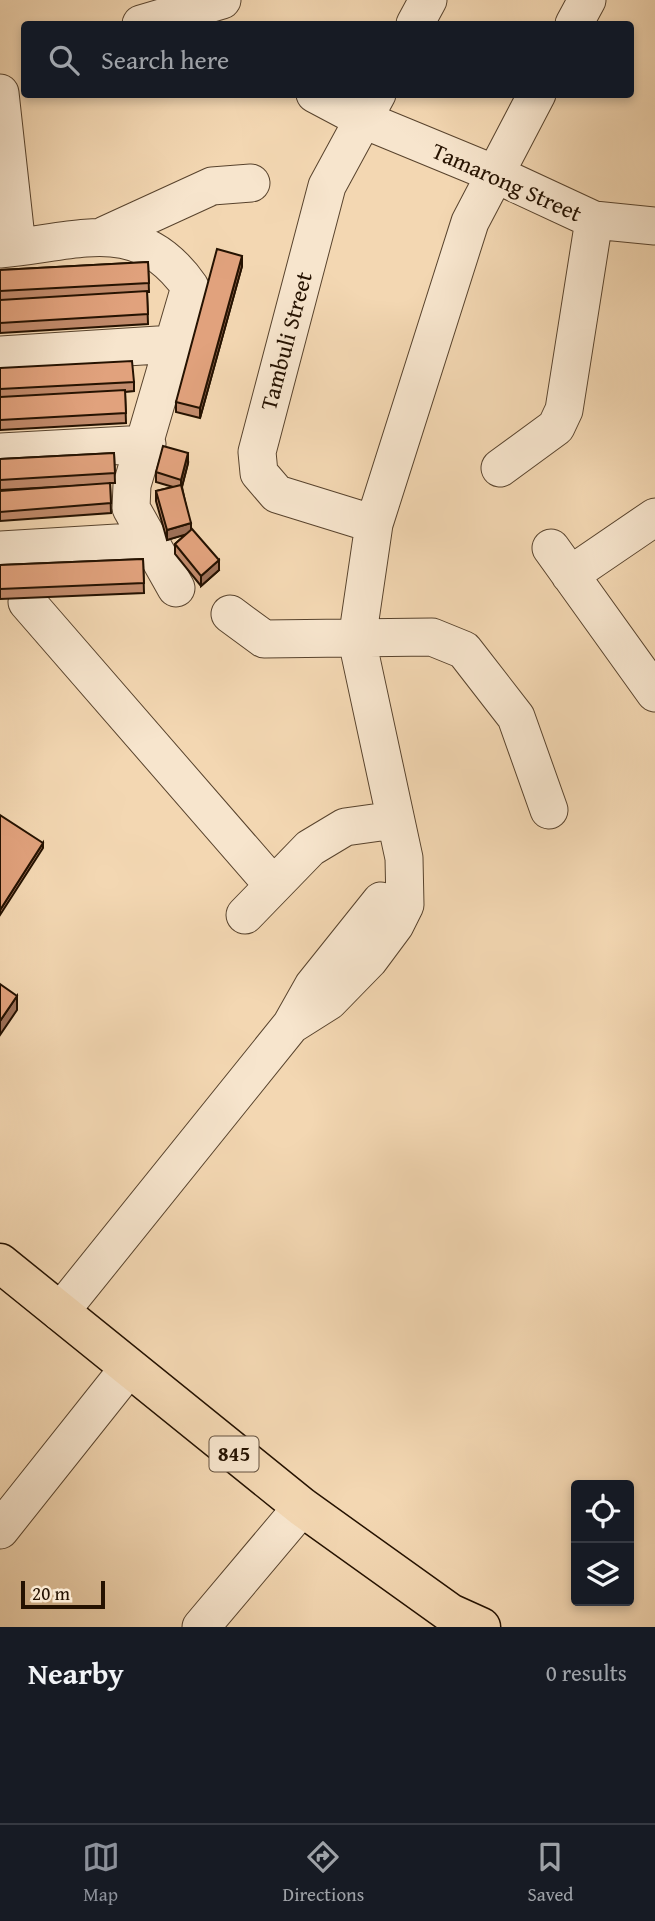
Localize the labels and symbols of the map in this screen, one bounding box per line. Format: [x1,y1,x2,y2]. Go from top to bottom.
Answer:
street label: Tamarong Street [427,134,587,229]
street label: Tambuli Street [251,268,320,414]
road number: 845 [210,1436,258,1472]
scale bar [21,1578,105,1610]

